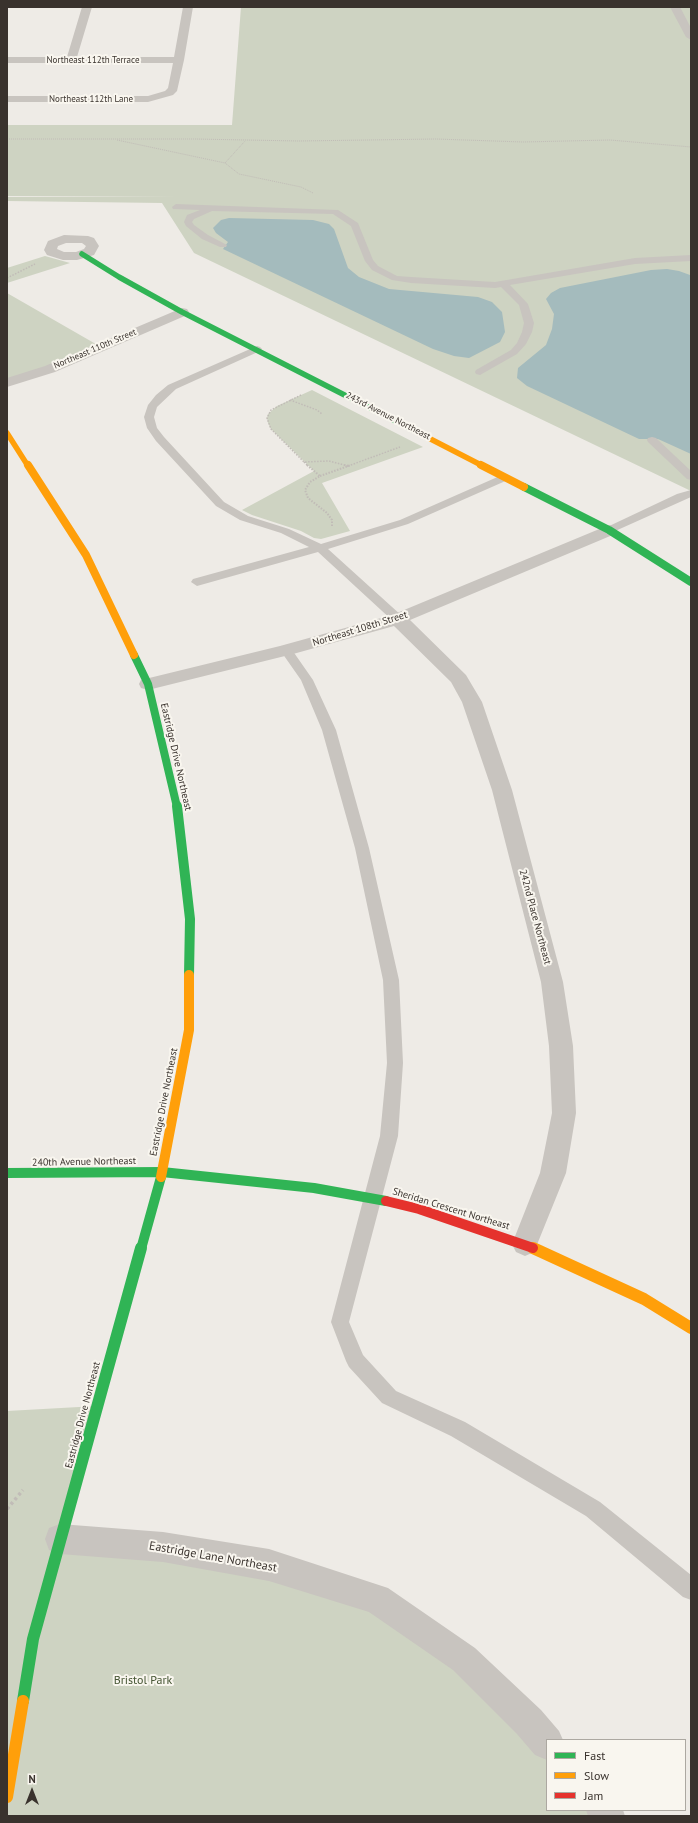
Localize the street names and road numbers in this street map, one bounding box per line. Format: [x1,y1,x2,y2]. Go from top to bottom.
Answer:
street label: Northeast 112th Terrace [47,55,139,65]
street label: Northeast 112th Lane [49,94,133,104]
street label: Northeast 110th Street [52,327,138,371]
street label: 243rd Avenue Northeast [344,390,432,442]
street label: Northeast 108th Street [311,609,409,649]
street label: Eastridge Drive Northeast [158,702,194,812]
street label: 242nd Place Northeast [517,868,553,966]
street label: Eastridge Drive Northeast [148,1047,180,1157]
street label: 240th Avenue Northeast [32,1155,136,1169]
street label: Sheridan Crescent Northeast [391,1185,511,1233]
street label: Eastridge Drive Northeast [63,1360,103,1470]
street label: Eastridge Lane Northeast [148,1539,278,1575]

